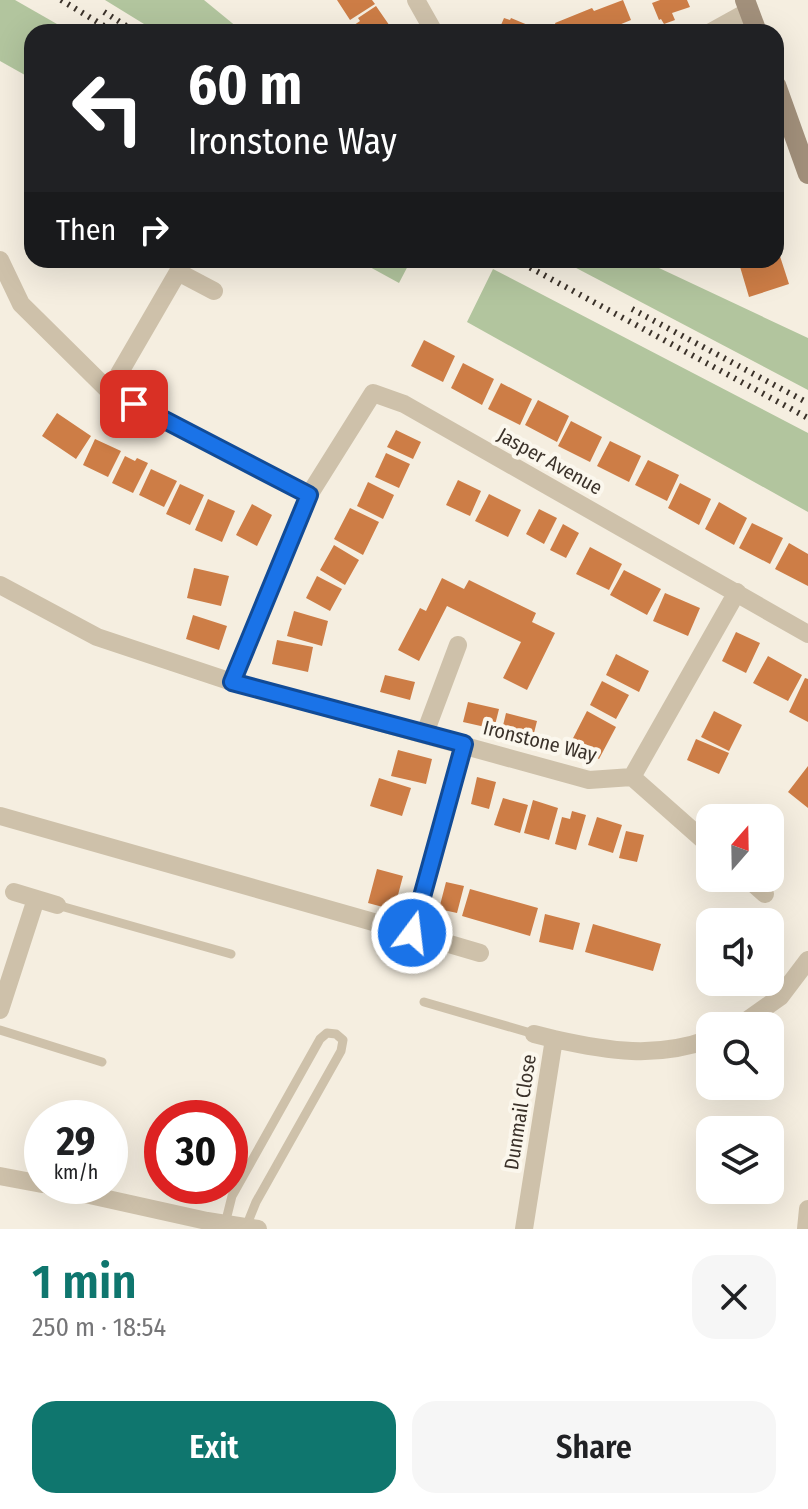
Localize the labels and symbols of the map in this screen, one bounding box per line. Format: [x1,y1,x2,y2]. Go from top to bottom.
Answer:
pin [100,370,168,438]
street label: Jasper Avenue [493,422,607,500]
street label: Ironstone Way [481,715,599,767]
north arrow [696,804,784,892]
position arrow [370,891,454,975]
street label: Dunmail Close [499,1052,541,1172]
speed limit sign: 30 [144,1100,248,1204]

